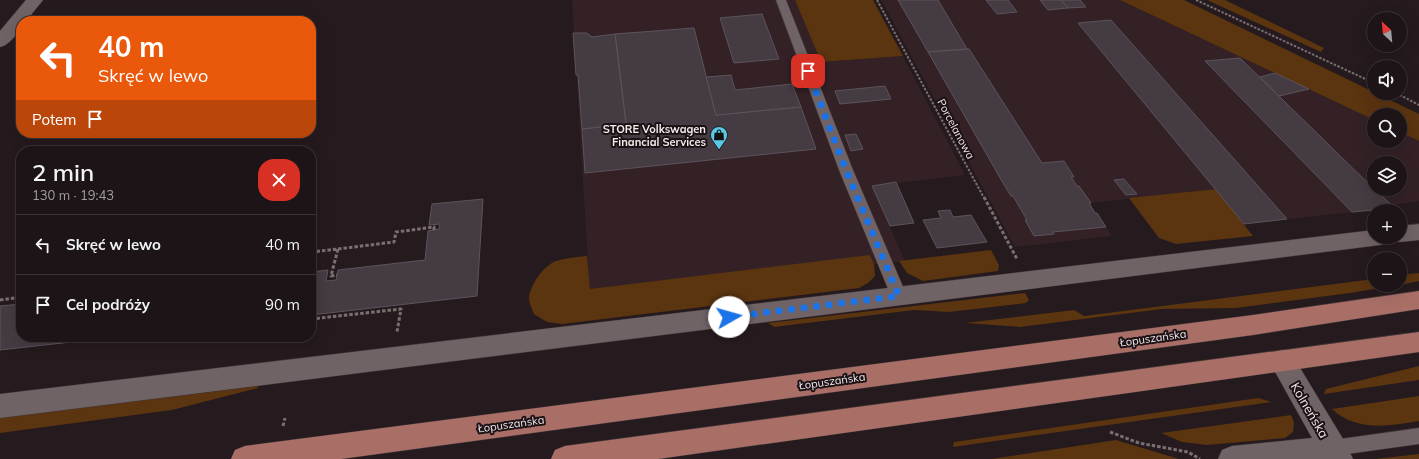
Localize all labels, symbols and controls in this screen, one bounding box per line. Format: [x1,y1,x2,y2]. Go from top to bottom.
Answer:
north arrow [1367,12,1407,52]
map controls [1367,12,1407,292]
text: 40 m [98,29,164,64]
icon: left [32,32,84,84]
pin [791,54,825,88]
icon: arrive [797,60,819,82]
button: sound [1367,60,1407,100]
text: Skręć w lewo [98,64,208,87]
street label: Porcelanowa [934,96,978,162]
icon: arrive [84,108,106,130]
button: search [1367,108,1407,148]
text: Potem [32,110,76,129]
place label: STORE Volkswagen Financial Services [603,122,706,149]
shop icon: STORE Volkswagen Financial Services [709,125,729,150]
button: layers [1367,156,1407,196]
text: 2 min [32,157,94,187]
button: close [258,159,300,201]
text: 130 m · 19:43 [32,187,114,203]
button: + [1367,204,1407,244]
icon: left [32,234,54,256]
text: Skręć w lewo [66,235,161,254]
text: 40 m [265,235,300,254]
button: − [1367,252,1407,292]
icon: arrive [32,294,54,316]
text: Cel podróży [66,295,150,314]
text: 90 m [265,295,300,314]
position arrow [708,296,750,338]
street label: Łopuszańska [1118,326,1187,350]
street label: Łopuszańska [797,369,866,393]
street label: Kolneńska [1288,379,1332,441]
street label: Łopuszańska [476,412,545,436]

